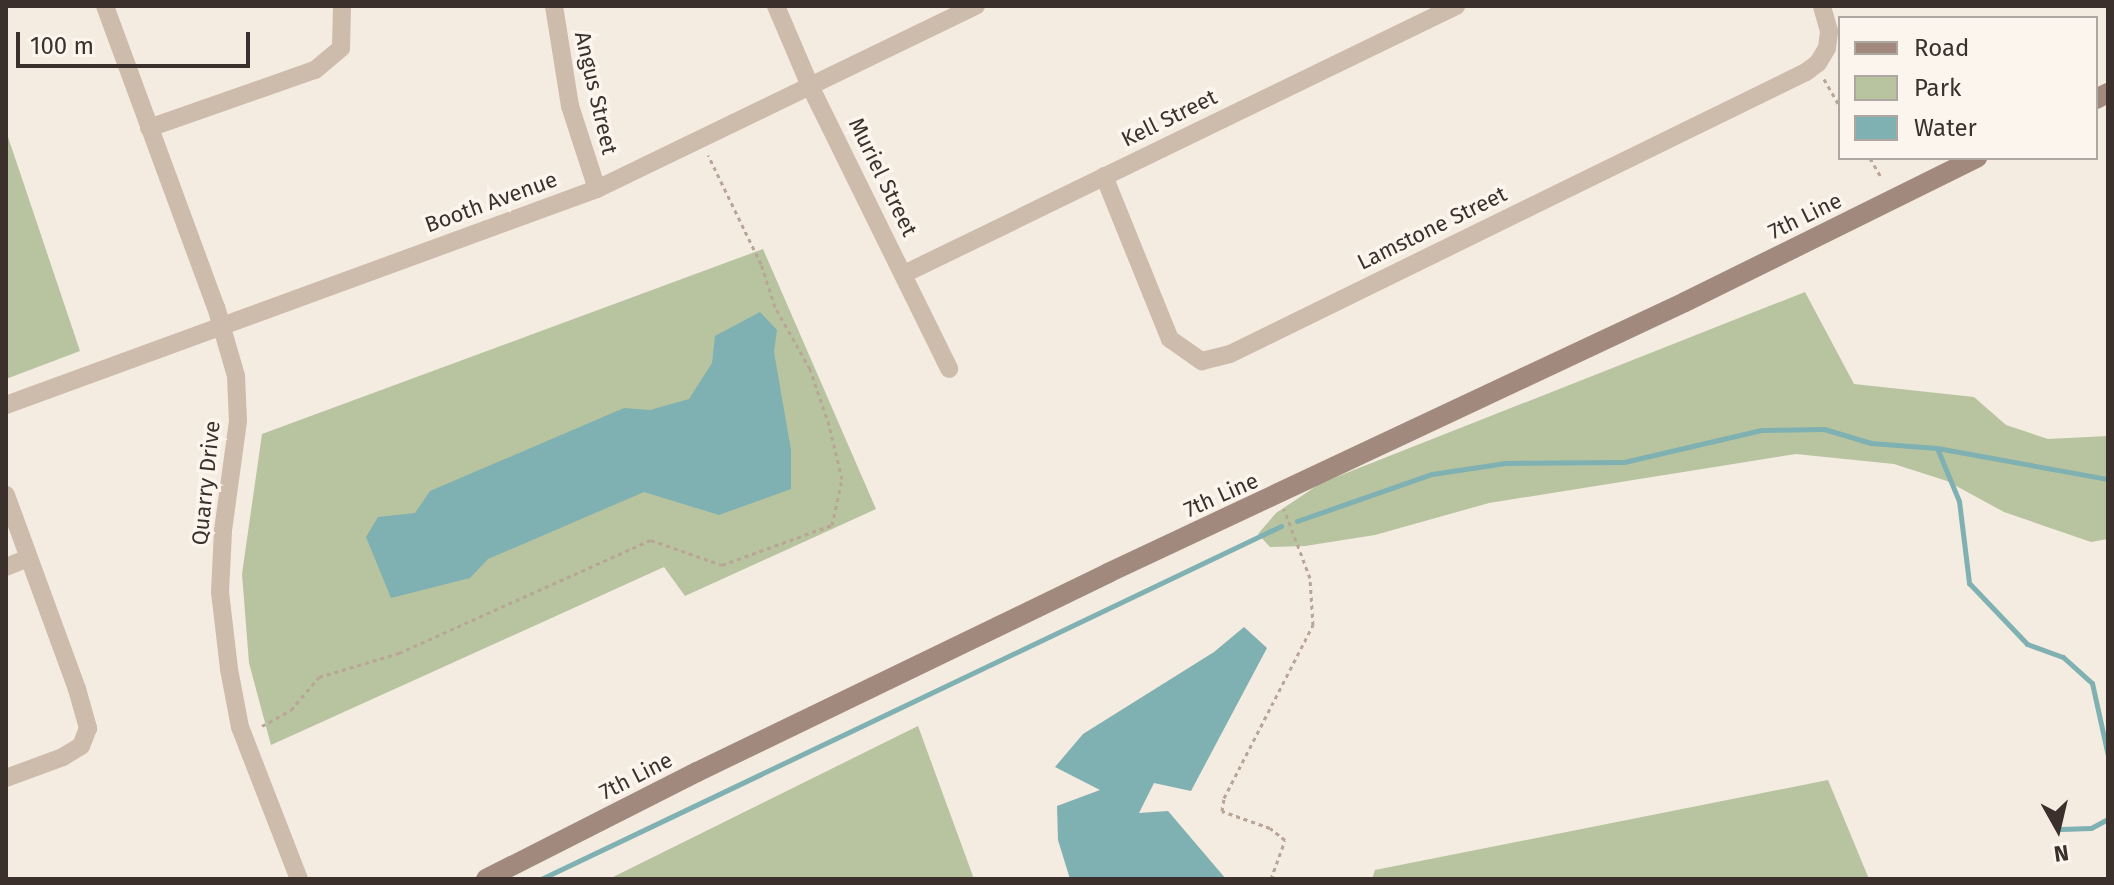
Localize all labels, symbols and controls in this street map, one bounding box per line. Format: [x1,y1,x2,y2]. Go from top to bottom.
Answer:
scale bar [20,16,254,66]
legend [1838,16,2098,160]
street label: Angus Street [569,29,623,157]
text: 100 m [30,32,94,60]
text: Road [1914,34,1969,62]
text: Park [1914,74,1961,102]
street label: Kell Street [1117,84,1221,152]
street label: Muriel Street [843,113,923,241]
text: Water [1914,114,1977,142]
street label: Booth Avenue [421,166,561,238]
street label: Lamstone Street [1353,180,1511,276]
street label: 7th Line [1764,187,1846,245]
street label: Quarry Drive [186,419,226,547]
street label: 7th Line [1180,467,1262,523]
street label: 7th Line [595,746,677,806]
north arrow [2018,789,2098,869]
text: N [2052,839,2071,868]

